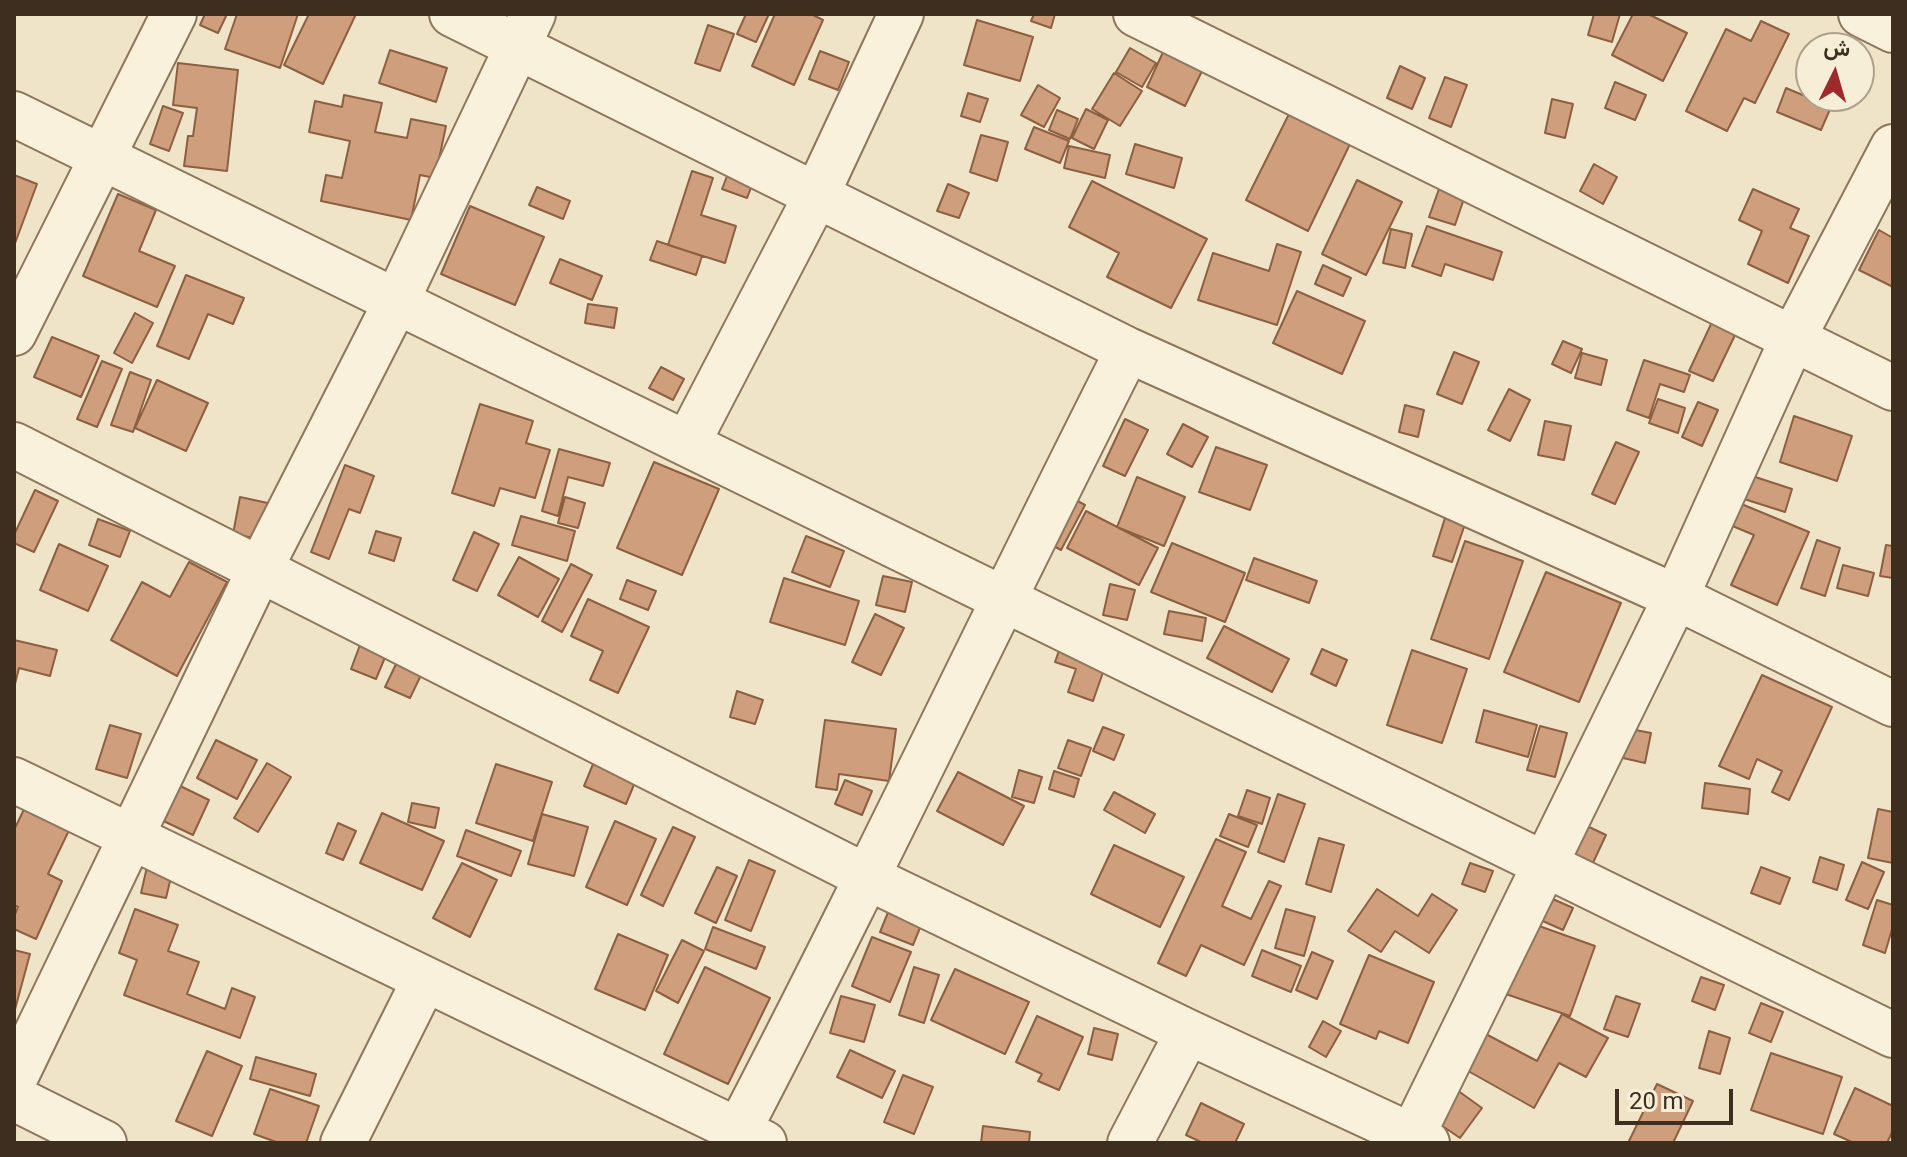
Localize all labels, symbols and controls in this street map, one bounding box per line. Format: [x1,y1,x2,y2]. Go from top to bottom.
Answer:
text: ش [1822,31,1852,68]
north arrow [1795,32,1875,112]
scale bar [1619,1073,1737,1123]
text: 20 m [1629,1084,1683,1122]

